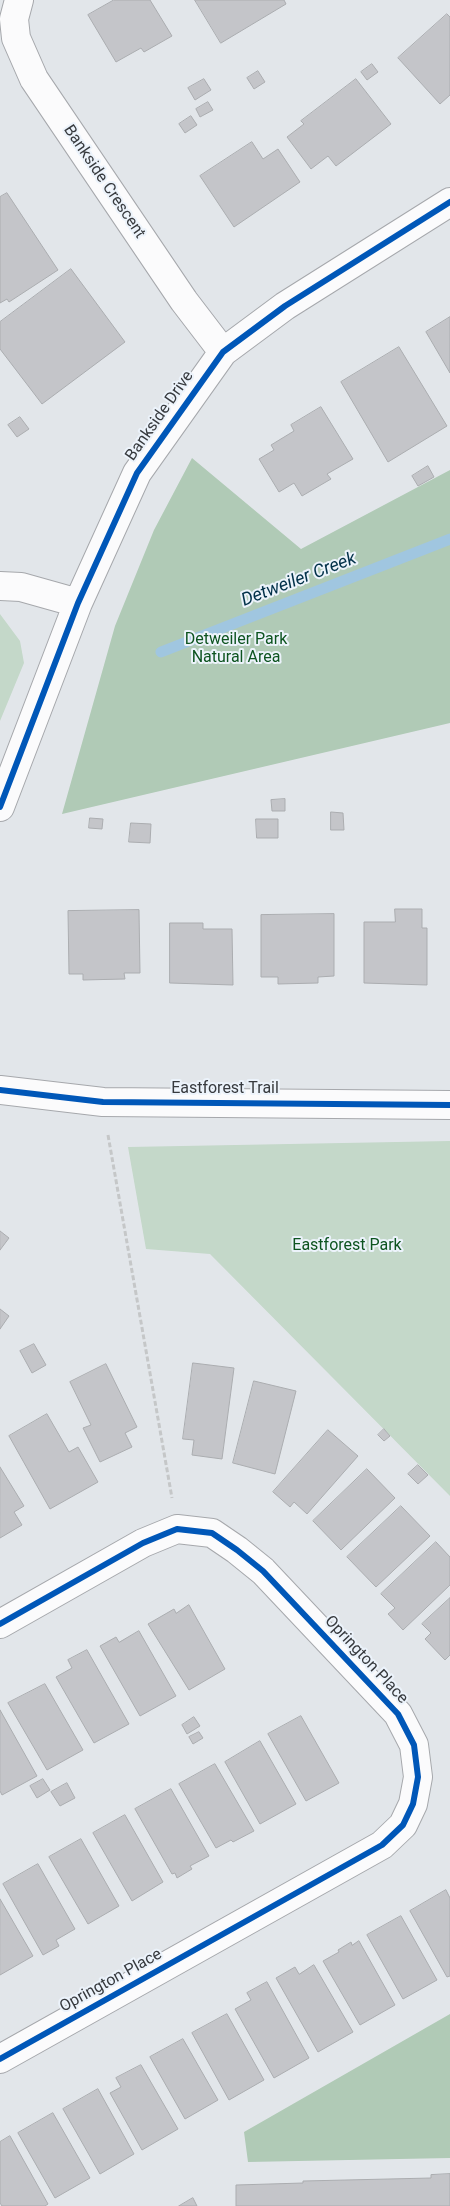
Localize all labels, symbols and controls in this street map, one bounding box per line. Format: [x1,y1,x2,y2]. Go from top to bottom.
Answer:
street label: Bankside Crescent [59,122,149,242]
street label: Bankside Drive [122,367,198,465]
water label: Detweiler Creek [238,548,360,612]
park label: Detweiler Park Natural Area [185,630,287,668]
street label: Eastforest Trail [171,1079,279,1099]
park label: Eastforest Park [292,1236,402,1256]
street label: Oprington Place [320,1612,412,1708]
street label: Oprington Place [57,1945,165,2017]

